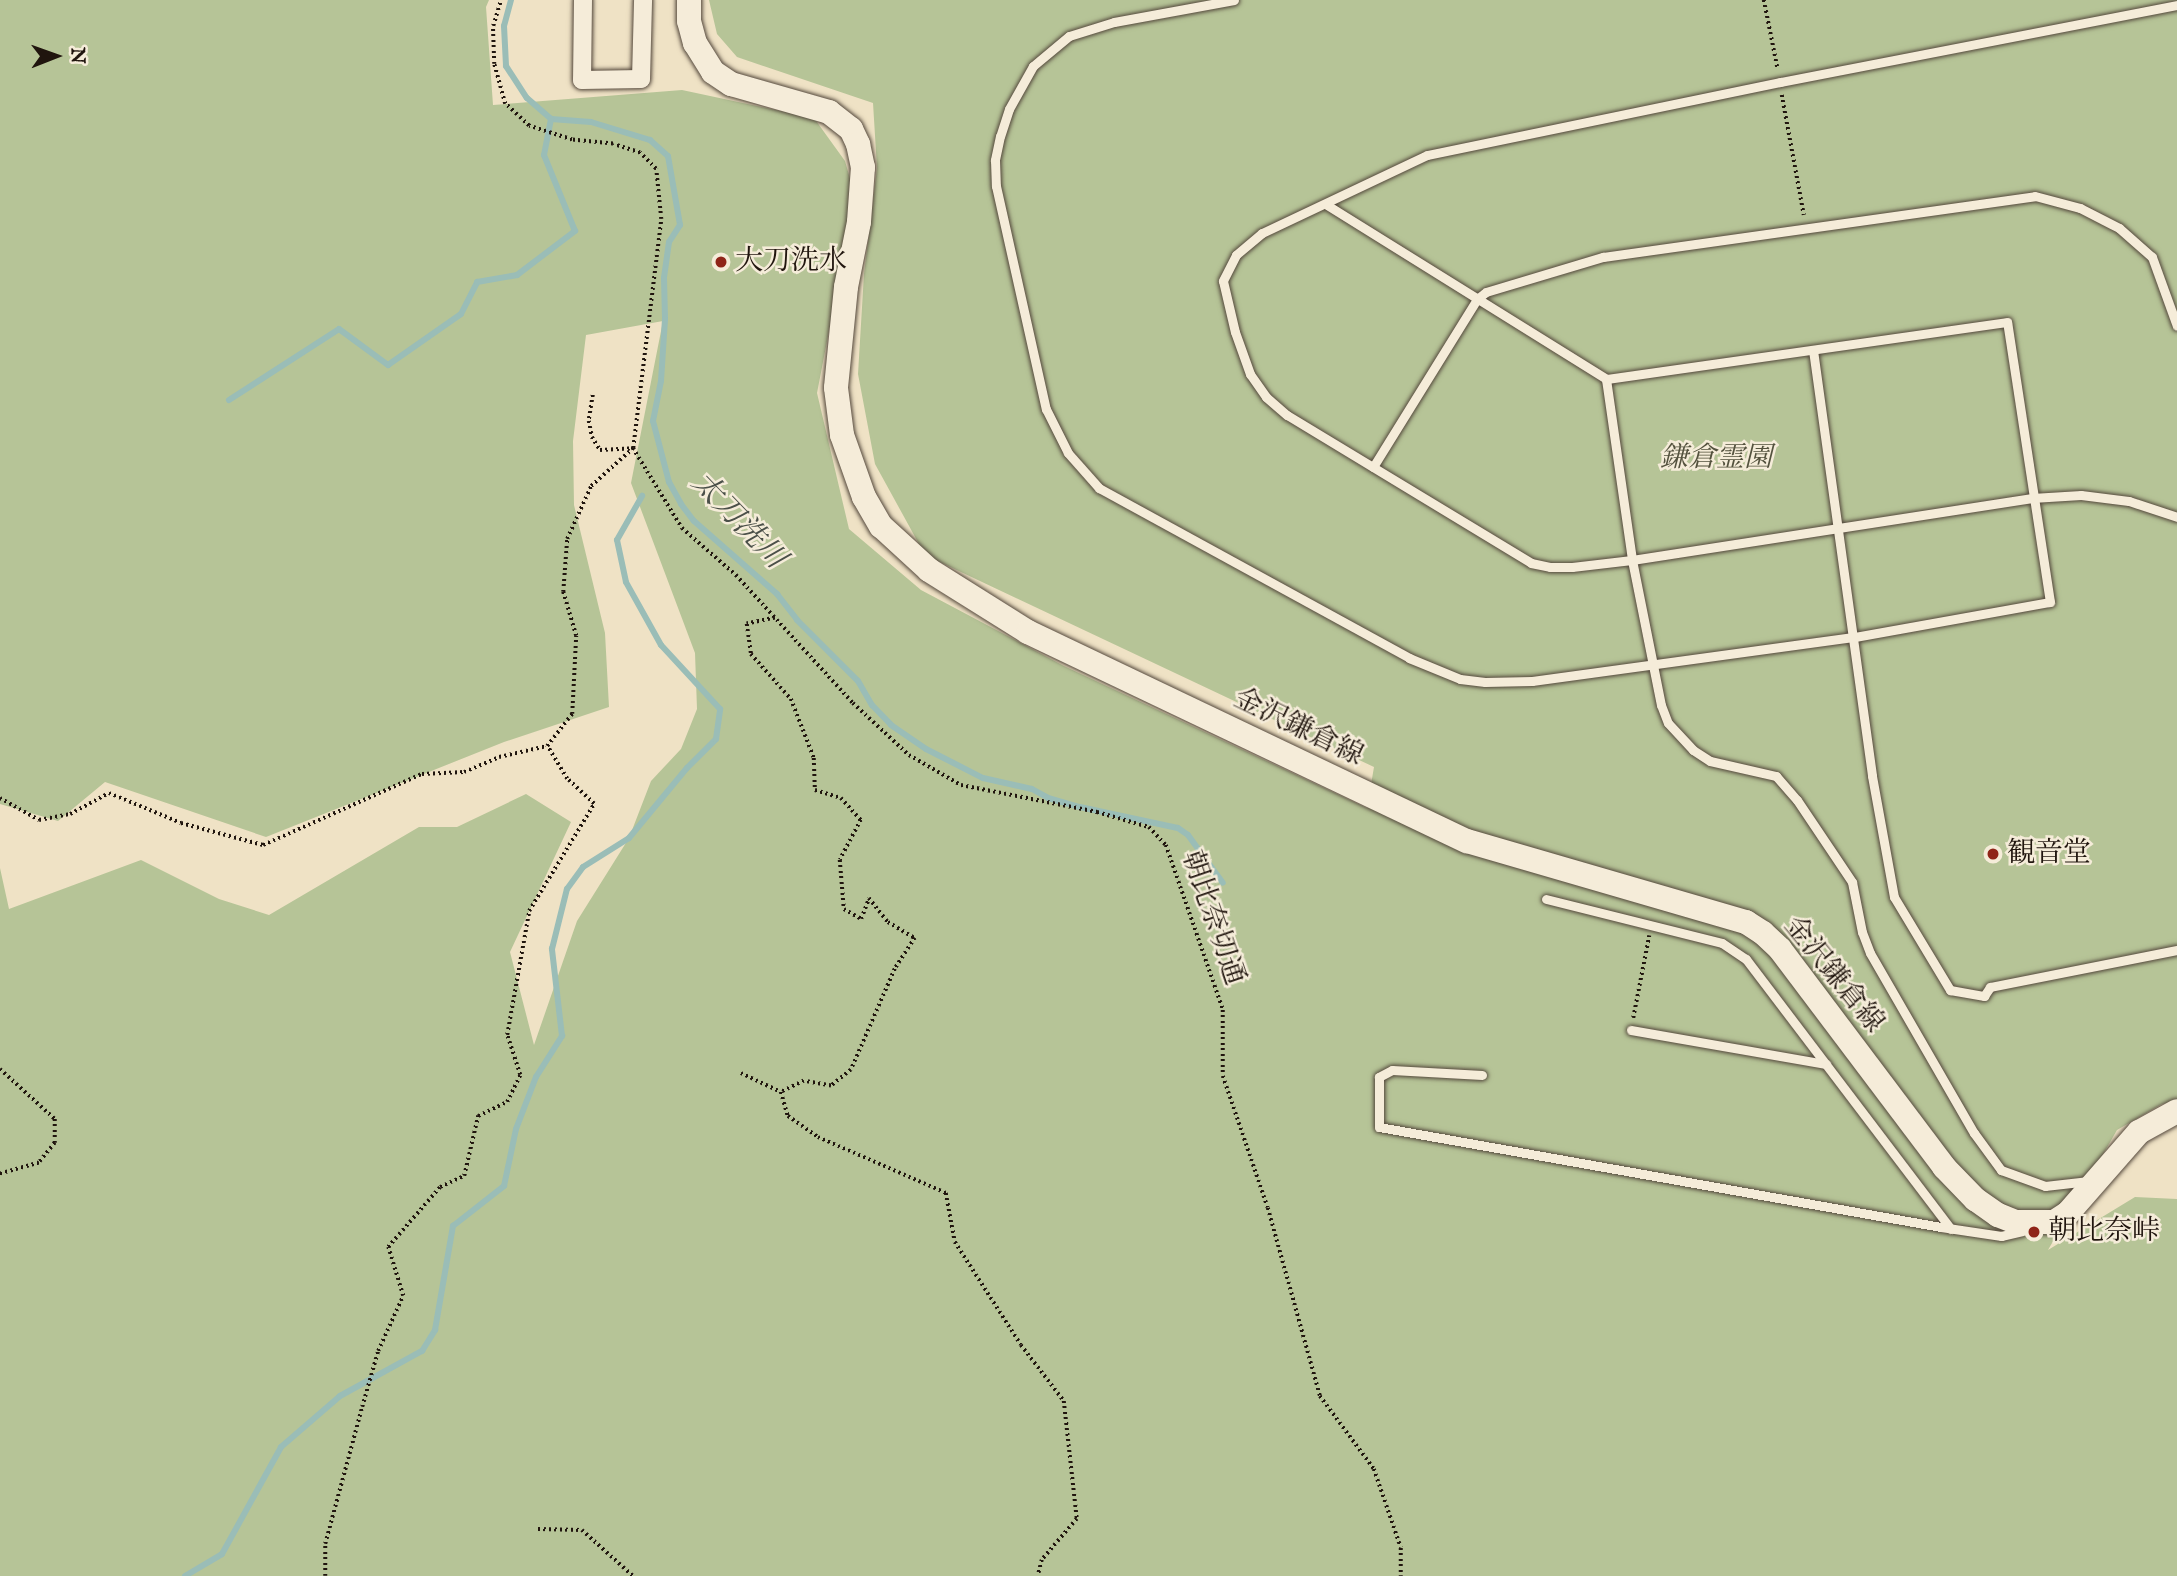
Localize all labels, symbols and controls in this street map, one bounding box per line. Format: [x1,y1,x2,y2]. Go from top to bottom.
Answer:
north arrow [21,21,91,91]
text: N [65,47,89,64]
place label: 大刀洗水 [735,245,847,279]
marker: 大刀洗水 [713,254,729,270]
park label: 鎌倉霊園 [1660,442,1772,476]
water label: 太刀洗川 [683,465,793,577]
street label: 金沢鎌倉線 [1228,682,1368,774]
place label: 観音堂 [2007,837,2091,871]
street label: 朝比奈切通 [1173,846,1251,990]
marker: 観音堂 [1985,846,2001,862]
street label: 金沢鎌倉線 [1776,910,1890,1040]
place label: 朝比奈峠 [2048,1215,2160,1249]
marker: 朝比奈峠 [2026,1224,2042,1240]

